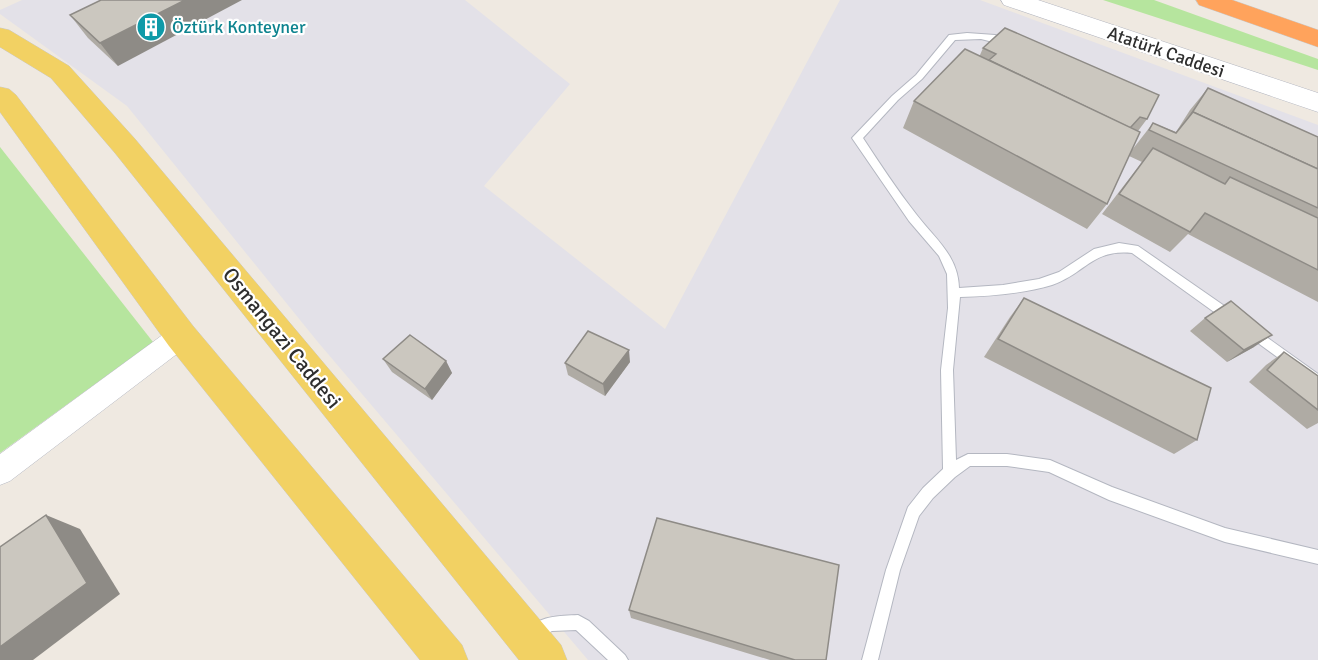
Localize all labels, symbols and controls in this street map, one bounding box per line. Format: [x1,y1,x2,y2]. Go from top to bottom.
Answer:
building icon: Öztürk Konteyner [135,11,167,43]
place label: Öztürk Konteyner [172,16,306,38]
street label: Atatürk Caddesi [1105,22,1227,82]
street label: Osmangazi Caddesi [217,262,347,414]

